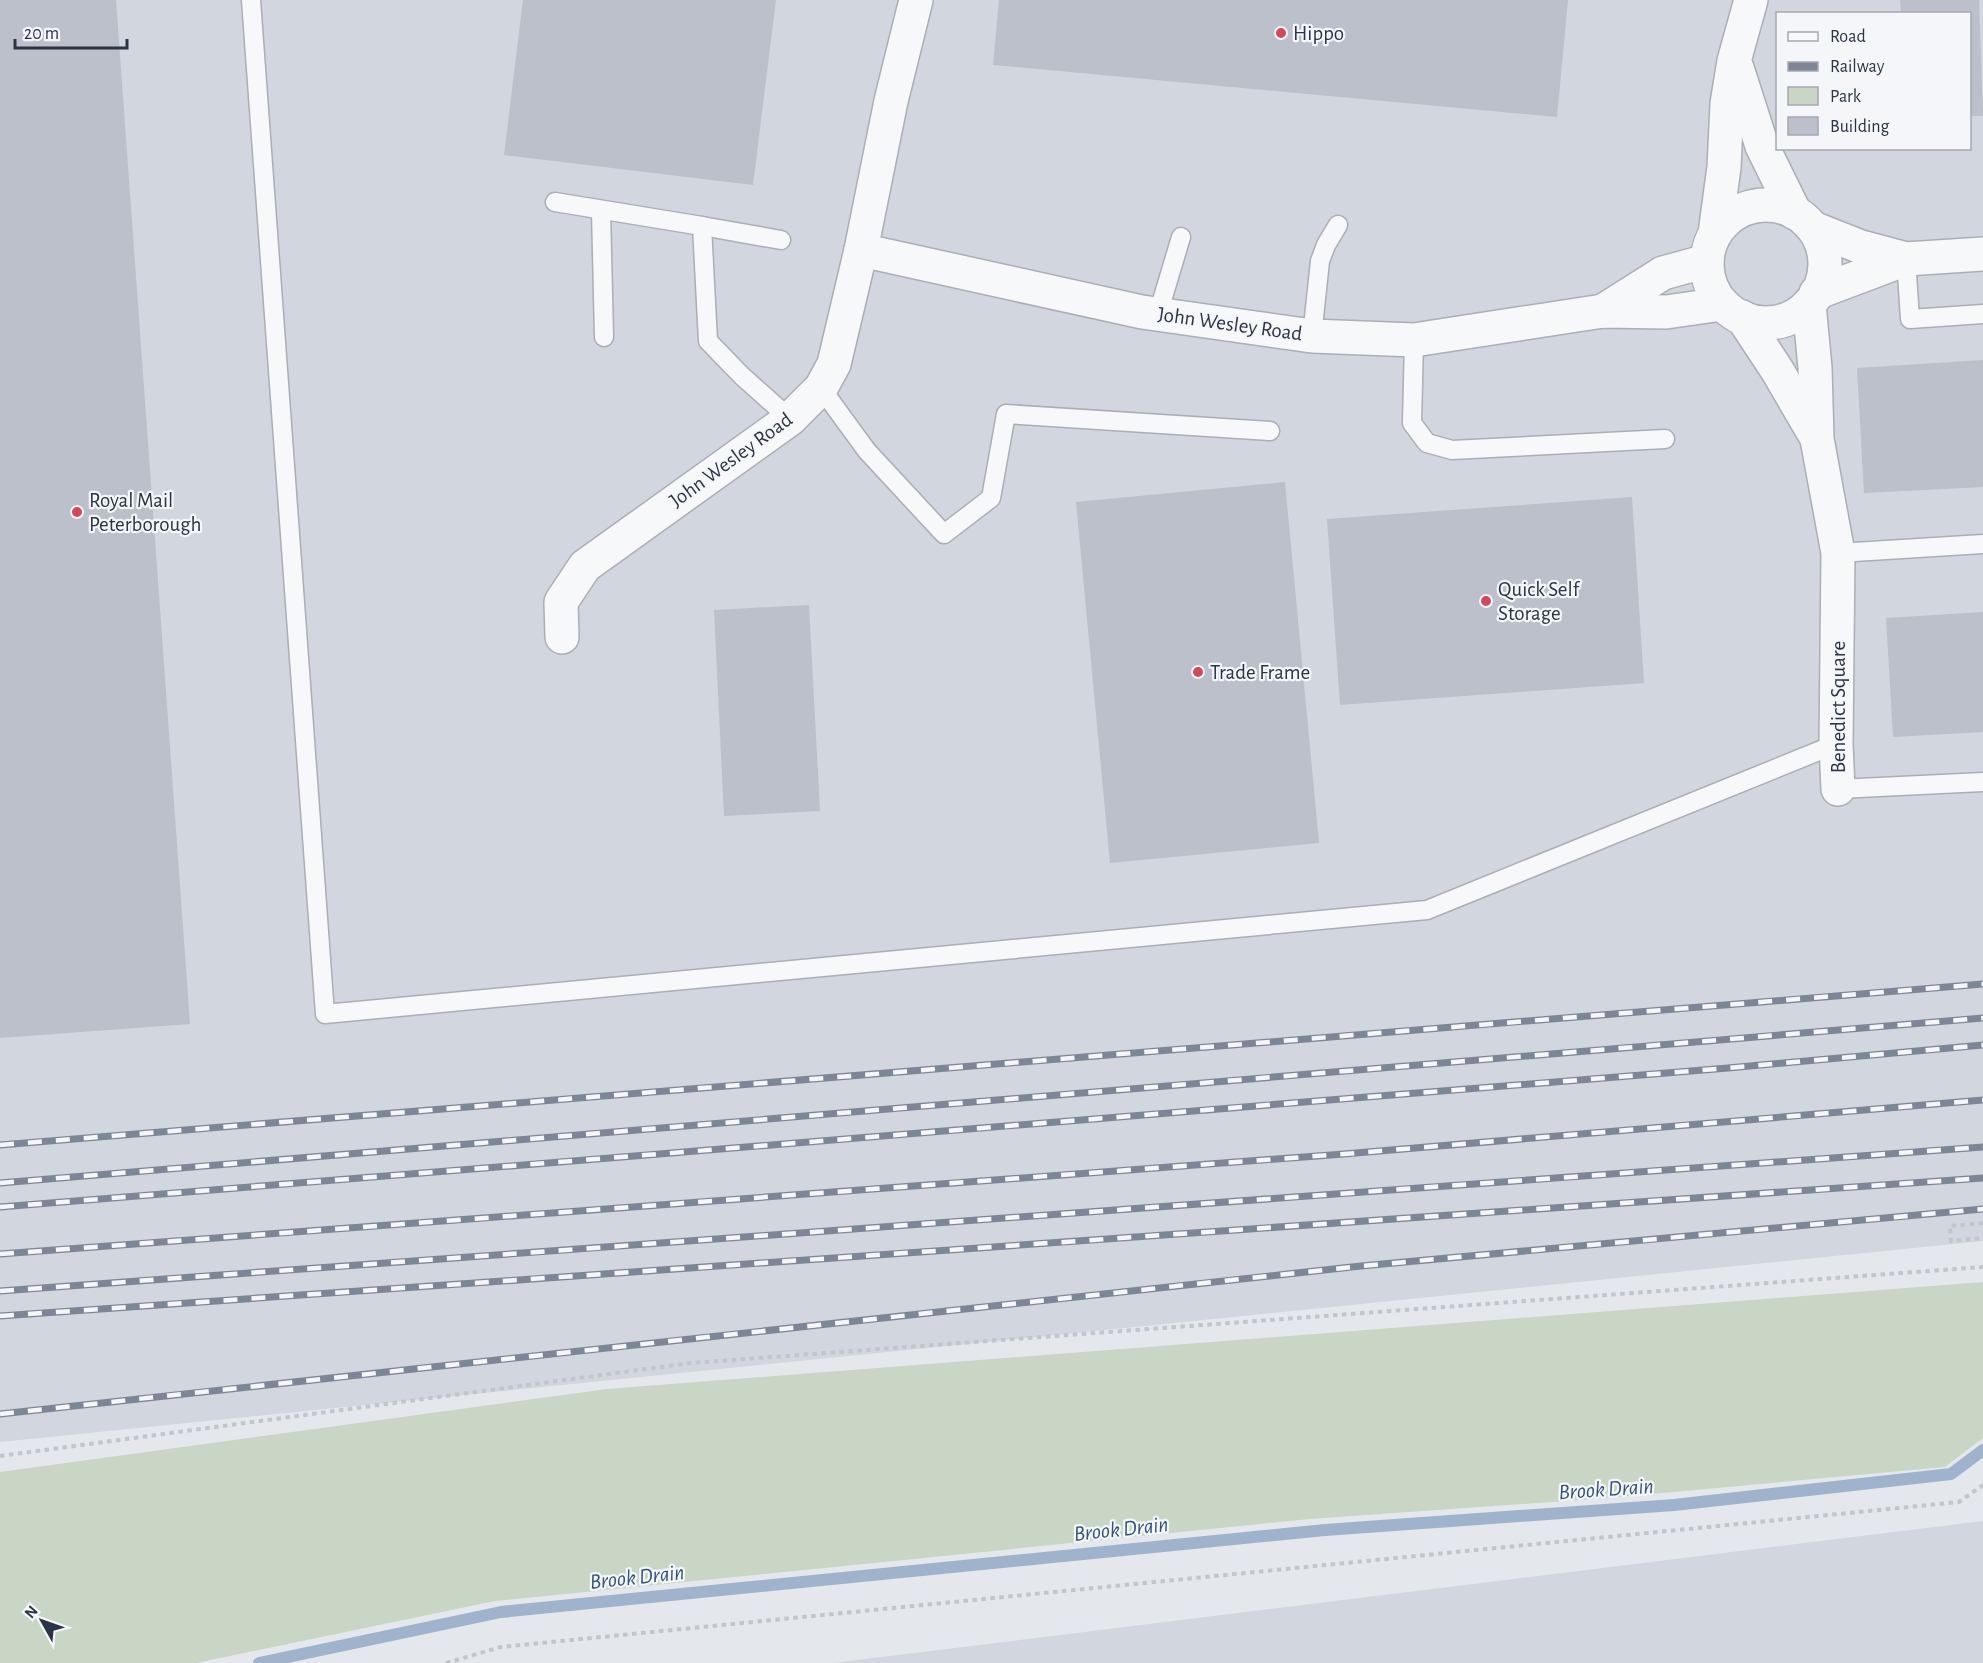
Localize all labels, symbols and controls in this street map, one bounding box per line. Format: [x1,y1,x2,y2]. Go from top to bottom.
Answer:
scale bar [15,12,128,50]
legend [1776,12,1971,150]
place label: Hippo [1293,23,1344,44]
text: 20 m [24,25,59,43]
marker: Hippo [1274,26,1288,40]
text: Road [1830,28,1866,46]
text: Railway [1830,58,1885,76]
text: Park [1830,88,1862,106]
text: Building [1830,118,1890,136]
street label: John Wesley Road [1156,303,1304,345]
street label: John Wesley Road [666,409,796,511]
place label: Royal Mail Peterborough [89,490,201,535]
marker: Royal Mail Peterborough [70,505,84,519]
place label: Quick Self Storage [1498,579,1581,624]
marker: Quick Self Storage [1479,594,1493,608]
street label: Benedict Square [1828,641,1849,773]
place label: Trade Frame [1210,662,1310,683]
marker: Trade Frame [1191,665,1205,679]
water label: Brook Drain [1558,1475,1654,1503]
water label: Brook Drain [1073,1513,1169,1545]
water label: Brook Drain [589,1561,685,1593]
north arrow [12,1591,72,1651]
text: N [22,1603,41,1621]

